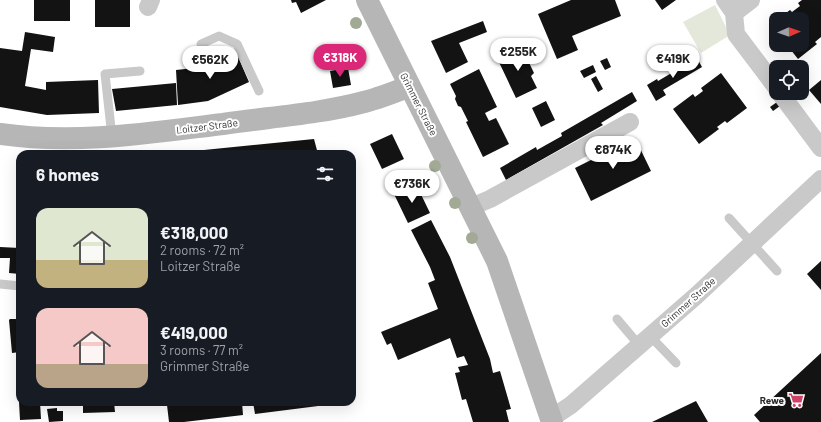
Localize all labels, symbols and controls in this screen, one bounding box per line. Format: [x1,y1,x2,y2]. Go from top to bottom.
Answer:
north arrow [769,12,809,52]
map controls [769,12,809,100]
pin: €255K [490,38,546,72]
text: €255K [499,43,537,59]
pin: €318K [312,44,368,78]
pin: €419K [645,45,701,79]
pin: €562K [182,46,238,80]
text: €318K [323,49,358,65]
text: €419K [656,50,690,66]
text: €562K [191,51,229,67]
button: locate [769,60,809,100]
street label: Grimmer Straße [398,71,440,137]
street label: Loitzer Straße [176,116,238,136]
pin: €874K [585,136,641,170]
text: €874K [594,141,632,157]
icon: filters [314,163,336,185]
text: 6 homes [36,164,99,184]
pin: €736K [384,170,440,204]
text: €736K [394,175,430,191]
text: €318,000 [160,222,228,242]
icon: home [68,224,116,272]
text: 2 rooms · 72 m² [160,242,244,258]
text: Loitzer Straße [160,258,240,274]
street label: Grimmer Straße [658,274,718,330]
text: €419,000 [160,322,228,342]
icon: home [68,324,116,372]
text: 3 rooms · 77 m² [160,342,243,358]
text: Grimmer Straße [160,358,250,374]
supermarket icon: Rewe [787,391,805,409]
place label: Rewe [760,394,785,406]

